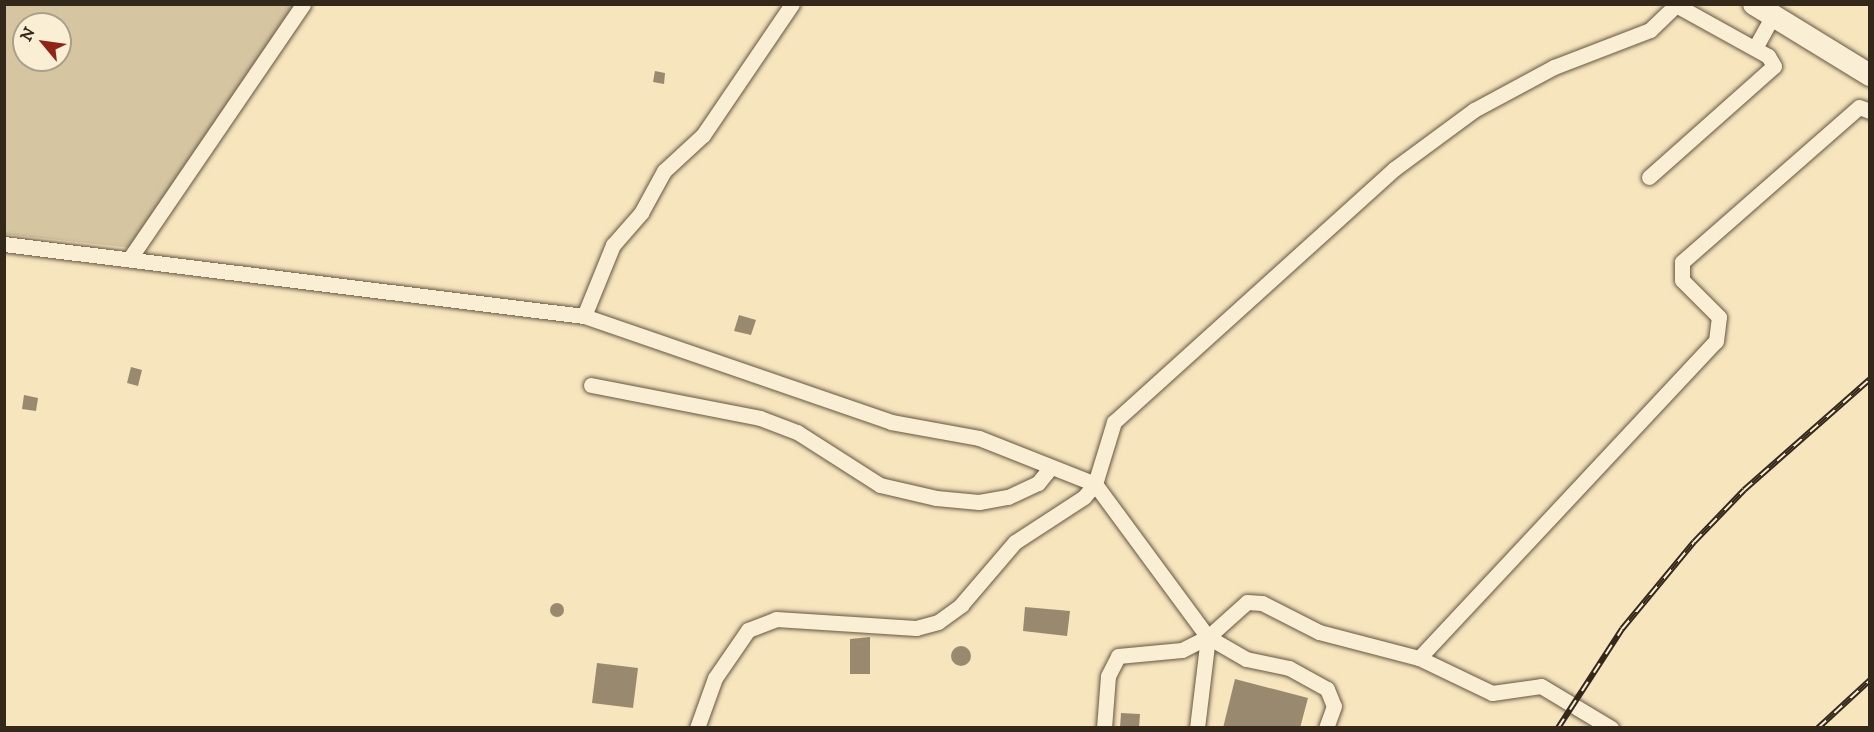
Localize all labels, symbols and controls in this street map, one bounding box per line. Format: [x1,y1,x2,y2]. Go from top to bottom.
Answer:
north arrow [12,12,72,72]
text: N [16,24,40,45]

